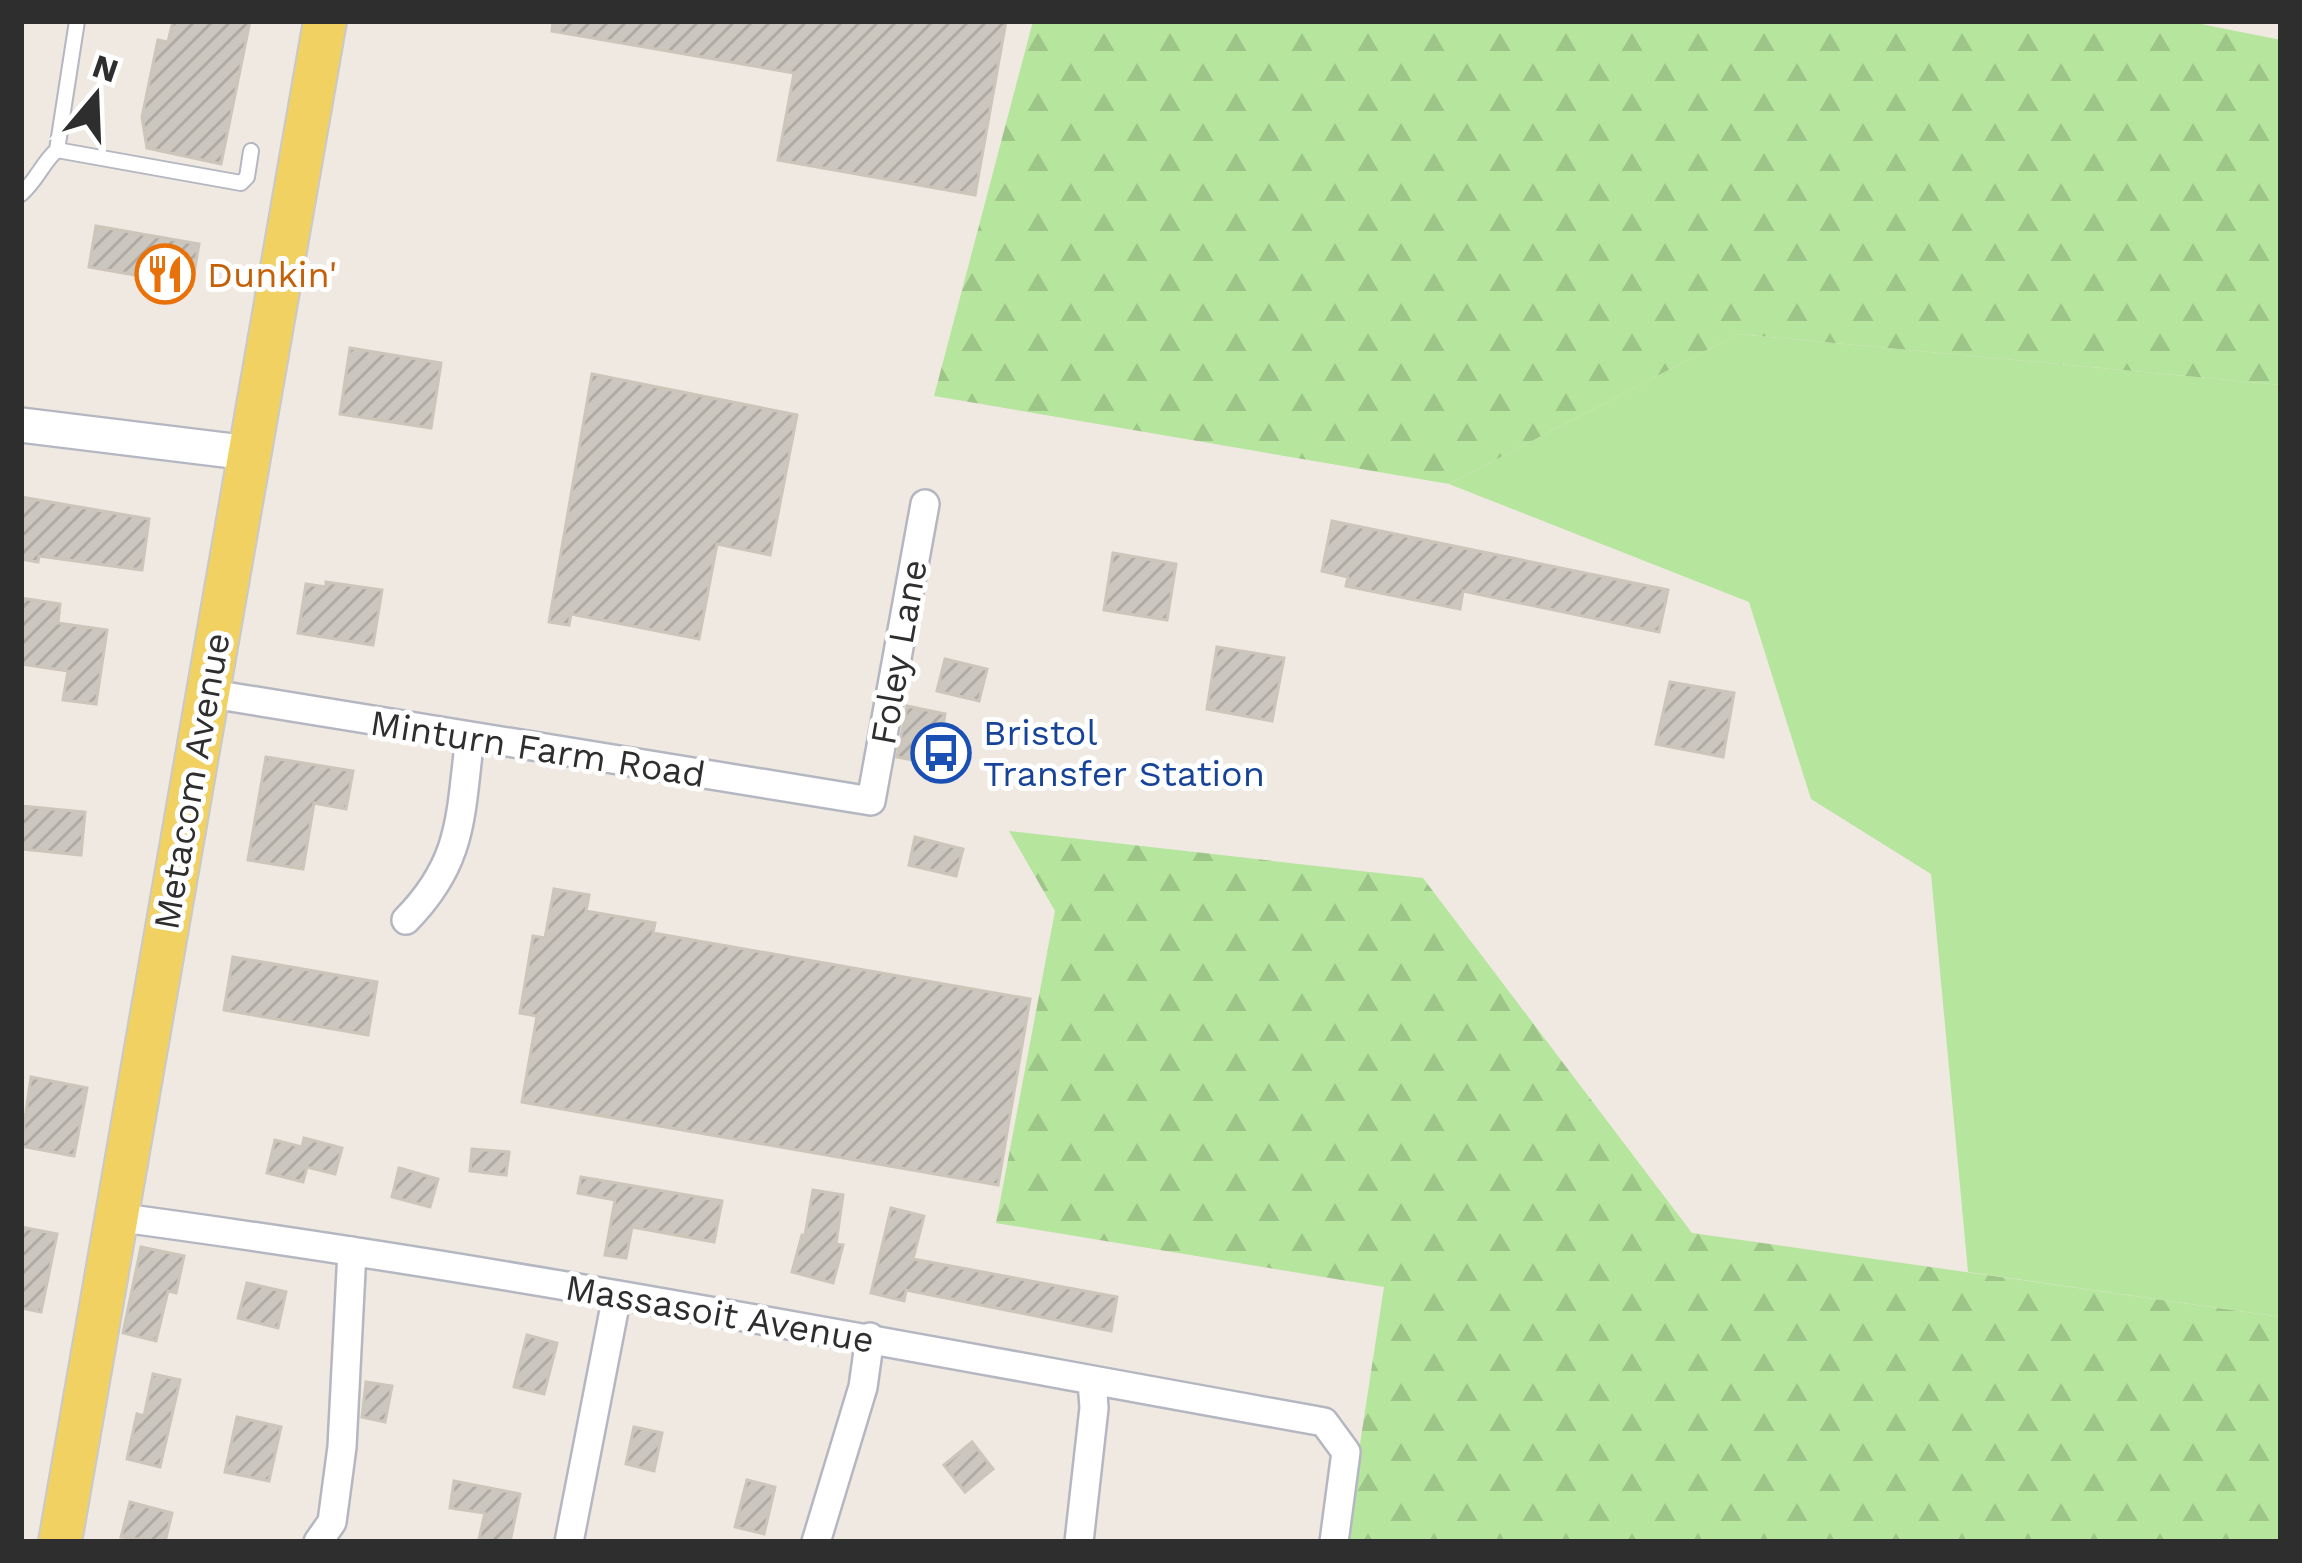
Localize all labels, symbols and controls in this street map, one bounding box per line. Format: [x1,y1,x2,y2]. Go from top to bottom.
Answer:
north arrow [36,36,156,156]
text: N [88,46,124,91]
restaurant icon: Dunkin' [134,243,196,305]
place label: Dunkin' [207,254,337,296]
street label: Foley Lane [862,556,936,748]
street label: Metacom Avenue [145,630,239,933]
street label: Minturn Farm Road [367,702,708,796]
place label: Bristol Transfer Station [983,712,1265,795]
bus stop icon: Bristol Transfer Station [910,722,972,784]
street label: Massasoit Avenue [562,1266,877,1362]

